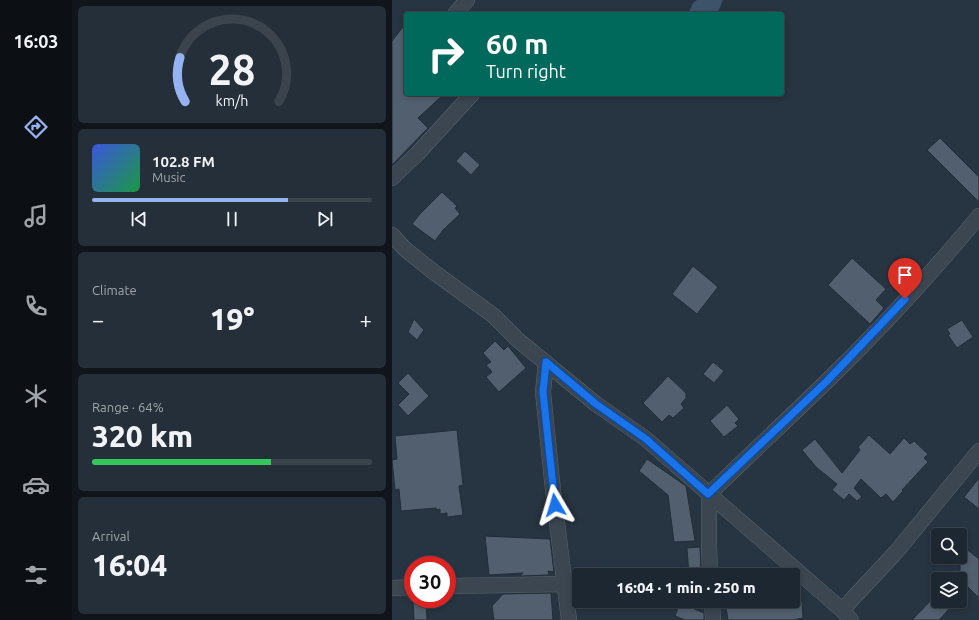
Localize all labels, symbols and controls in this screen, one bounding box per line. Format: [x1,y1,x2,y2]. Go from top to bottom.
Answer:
icon: right [420,28,472,80]
text: 60 m [486,28,548,59]
text: 16:03 [13,31,59,51]
text: 28 [209,46,255,93]
text: Turn right [486,61,566,81]
text: km/h [216,93,248,109]
icon: directions [22,113,50,141]
text: 102.8 FM [152,153,215,170]
text: Music [152,170,186,184]
icon: music [22,202,50,230]
icon: previous [128,208,150,230]
icon: pause [221,208,243,230]
icon: next [314,208,336,230]
pin [888,258,922,299]
icon: arrive [894,264,916,286]
text: Climate [92,283,137,297]
icon: phone [22,292,50,320]
text: 19° [210,302,254,336]
text: − [92,307,104,332]
text: + [360,307,372,332]
icon: climate [22,382,50,410]
text: Range · 64% [92,400,164,414]
text: 320 km [92,419,193,453]
icon: car [22,471,50,499]
position arrow [534,484,576,526]
map controls [931,528,967,608]
button: search [931,528,967,564]
text: Arrival [92,529,130,543]
text: 16:04 [92,548,167,582]
speed limit sign: 30 [404,556,456,608]
icon: filters [22,561,50,589]
button: layers [931,572,967,608]
text: 16:04 · 1 min · 250 m [616,579,756,596]

